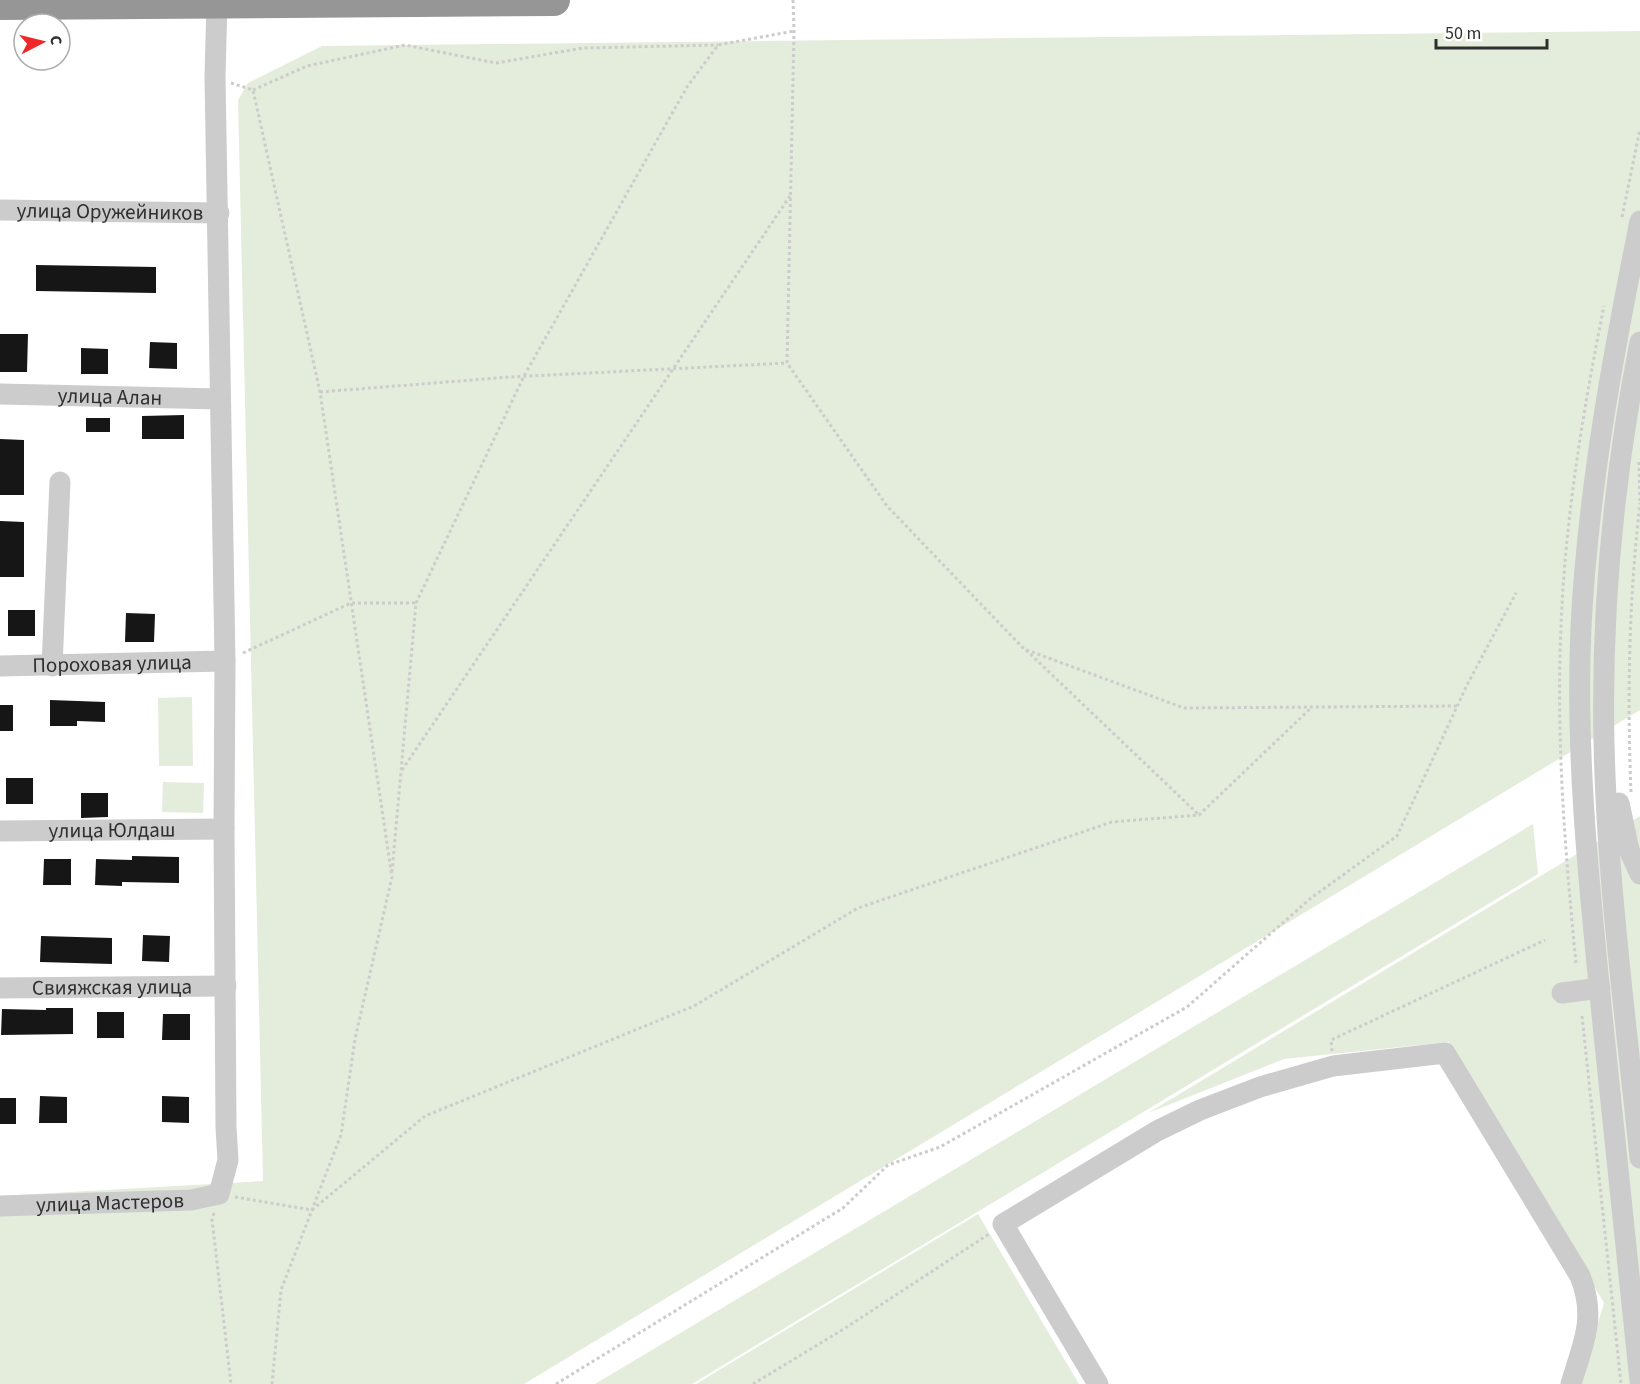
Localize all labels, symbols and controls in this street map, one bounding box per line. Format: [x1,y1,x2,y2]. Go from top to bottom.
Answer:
north arrow [12,12,72,72]
scale bar [1436,12,1547,50]
text: 50 m [1445,21,1481,46]
text: С [44,34,67,46]
street label: улица Оружейников [17,195,203,228]
street label: улица Алан [57,380,163,413]
street label: Пороховая улица [32,647,192,680]
street label: улица Юлдаш [48,814,176,846]
street label: Свияжская улица [32,971,192,1003]
street label: улица Мастеров [35,1185,184,1220]

